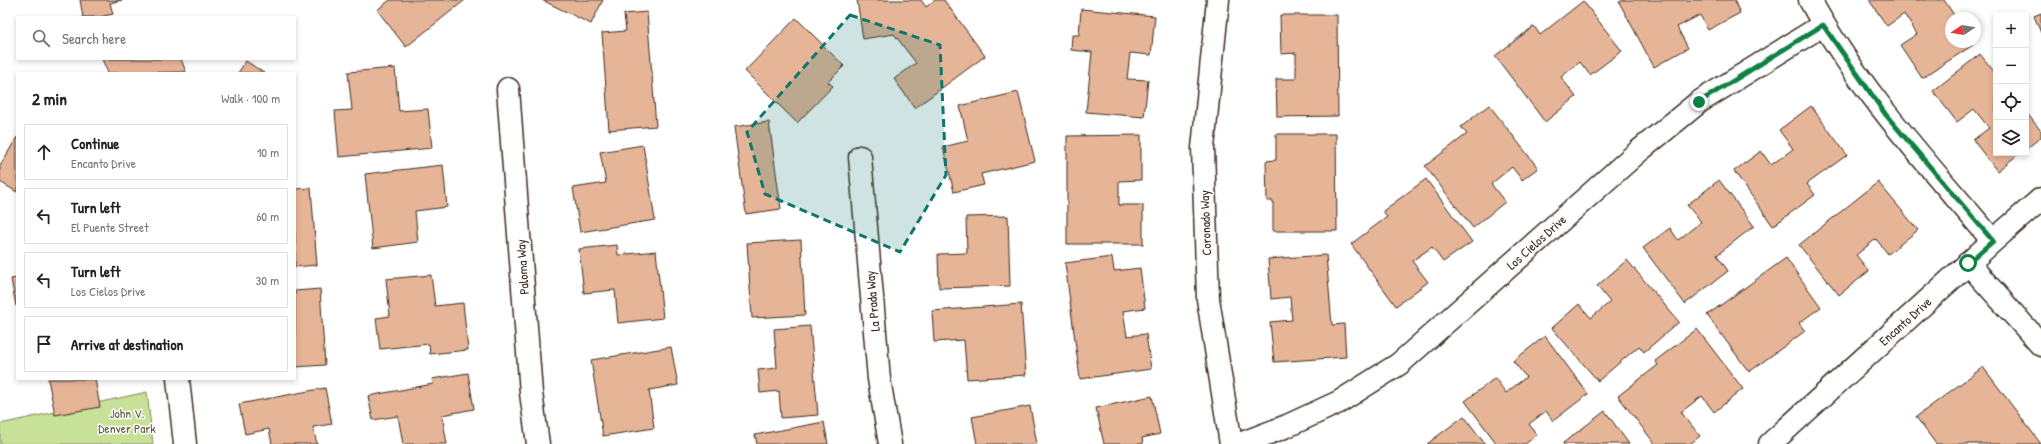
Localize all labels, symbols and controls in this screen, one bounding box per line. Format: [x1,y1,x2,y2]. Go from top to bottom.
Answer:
north arrow [1945,12,1981,48]
map controls [1993,12,2029,156]
button: + [1993,12,2029,48]
search box [16,16,296,60]
icon: search [30,27,52,49]
text: Search here [62,28,126,49]
button: − [1993,48,2029,84]
button: locate [1993,84,2029,120]
text: 2 min [32,87,67,110]
text: Walk · 100 m [221,89,280,107]
route end [1690,93,1708,111]
button: layers [1993,120,2029,156]
text: Continue [71,133,119,154]
icon: ahead [33,141,55,163]
text: 10 m [257,143,279,161]
text: Encanto Drive [71,154,136,172]
street label: Coronado Way [1195,189,1215,256]
text: Turn left [71,197,121,218]
icon: left [33,205,55,227]
text: 60 m [256,207,279,225]
street label: Los Cielos Drive [1502,210,1570,274]
text: El Puente Street [71,218,149,236]
street label: Paloma Way [511,238,533,295]
route start [1959,254,1977,272]
text: Turn left [71,261,121,282]
icon: left [33,269,55,291]
street label: La Prada Way [860,269,884,332]
text: 30 m [256,271,279,289]
text: Los Cielos Drive [71,282,145,300]
street label: Encanto Drive [1875,293,1935,349]
icon: arrive [33,333,55,355]
text: Arrive at destination [71,334,183,355]
park label: John V. Denver Park [98,404,156,437]

